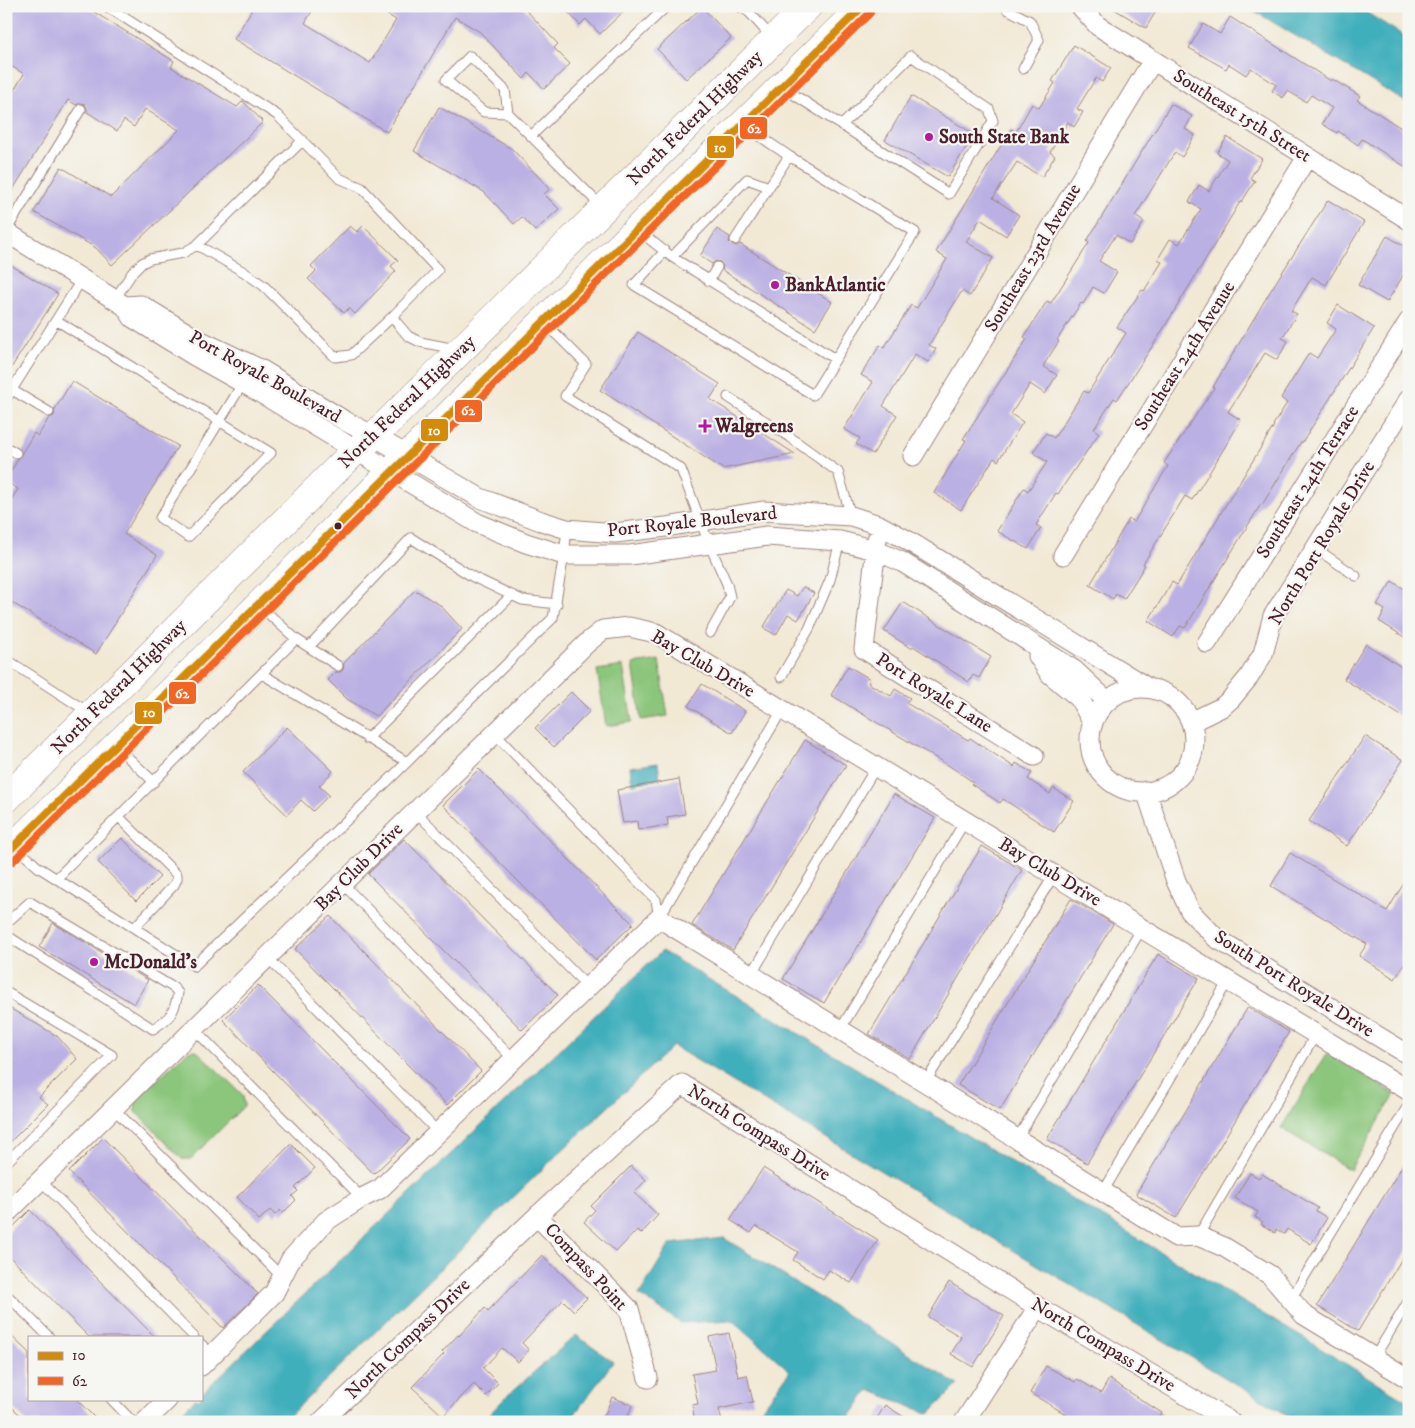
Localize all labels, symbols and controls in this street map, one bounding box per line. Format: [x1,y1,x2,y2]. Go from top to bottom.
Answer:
street label: North Federal Highway [623,45,768,190]
street label: Southeast 15th Street [1169,64,1315,168]
line badge: 62 [739,116,768,140]
text: 62 [747,120,762,138]
place label: South State Bank [939,126,1070,149]
marker: South State Bank [923,131,935,143]
line badge: 10 [706,135,735,159]
text: 10 [714,139,727,157]
street label: Southeast 23rd Avenue [980,180,1086,336]
place label: BankAtlantic [785,274,885,297]
street label: Southeast 24th Avenue [1130,277,1240,435]
marker: BankAtlantic [769,279,781,291]
street label: Port Royale Boulevard [185,326,346,429]
street label: North Federal Highway [334,330,481,473]
line badge: 62 [454,399,483,423]
street label: Southeast 24th Terrace [1252,401,1364,563]
text: 62 [461,402,476,420]
place label: Walgreens [714,415,794,438]
line badge: 10 [420,418,449,442]
marker: Walgreens [699,420,711,432]
text: 10 [428,422,441,440]
street label: North Port Royale Drive [1264,457,1380,629]
street label: Port Royale Boulevard [606,502,778,542]
unlabelled marker [333,521,343,531]
street label: North Federal Highway [47,614,192,759]
street label: Bay Club Drive [647,625,759,703]
street label: Port Royale Lane [871,648,997,738]
line badge: 62 [168,681,197,705]
text: 62 [175,685,190,703]
line badge: 10 [134,701,163,725]
text: 10 [143,704,156,722]
street label: Bay Club Drive [310,818,408,916]
street label: Bay Club Drive [994,832,1106,912]
street label: South Port Royale Drive [1210,925,1378,1043]
place label: McDonald's [104,951,197,974]
marker: McDonald's [88,956,100,968]
street label: North Compass Drive [683,1080,835,1186]
street label: Compass Point [540,1218,632,1316]
street label: North Compass Drive [341,1274,475,1404]
street label: North Compass Drive [1027,1293,1179,1397]
legend [28,1336,202,1400]
text: 10 [72,1346,86,1365]
text: 62 [72,1372,88,1391]

